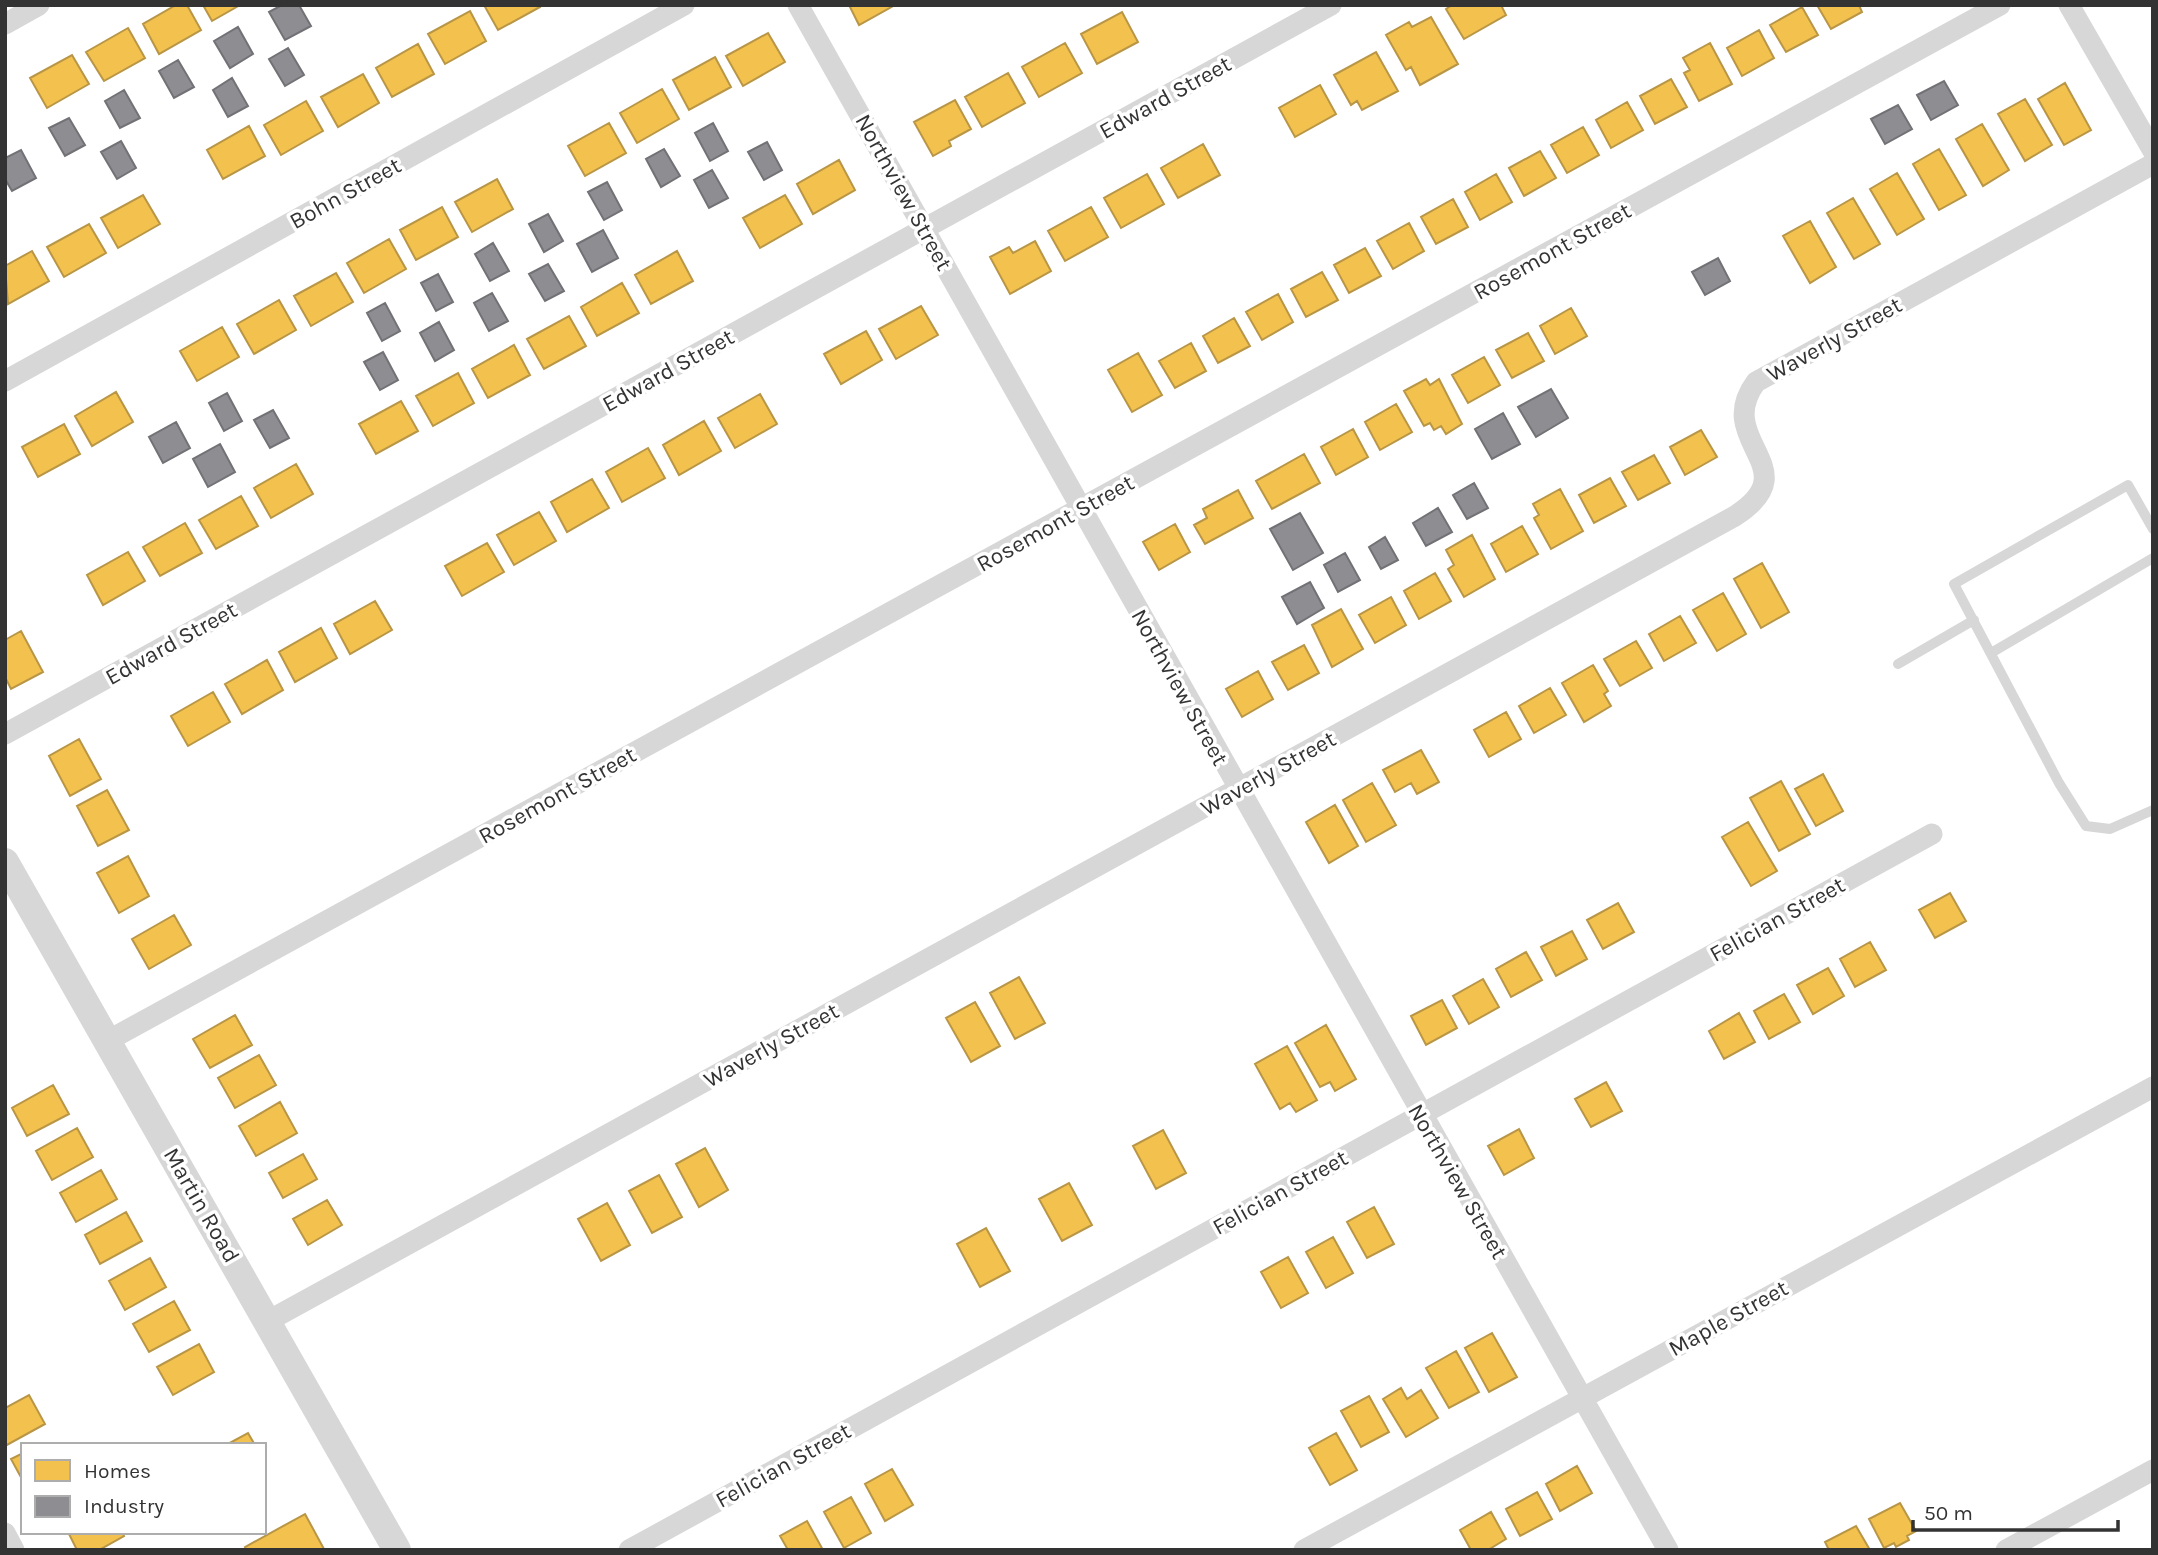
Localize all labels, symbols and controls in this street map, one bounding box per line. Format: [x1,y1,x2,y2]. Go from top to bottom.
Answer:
street label: Edward Street [1095,50,1236,145]
street label: Northview Street [849,109,958,275]
street label: Bohn Street [285,152,406,235]
street label: Rosemont Street [1469,197,1636,306]
street label: Waverly Street [1762,291,1907,388]
street label: Edward Street [598,323,739,418]
street label: Rosemont Street [972,469,1139,578]
street label: Edward Street [101,596,242,691]
street label: Northview Street [1125,604,1234,770]
street label: Waverly Street [1196,725,1341,822]
street label: Rosemont Street [474,741,641,850]
street label: Felician Street [1705,871,1850,968]
street label: Waverly Street [699,997,844,1094]
street label: Northview Street [1402,1099,1513,1264]
street label: Martin Road [158,1143,245,1268]
street label: Felician Street [1208,1144,1353,1241]
street label: Maple Street [1664,1274,1793,1362]
street label: Felician Street [711,1417,856,1514]
legend [21,1443,266,1534]
text: Homes [84,1459,151,1483]
scale bar [1913,1488,2118,1532]
text: Industry [84,1494,164,1518]
text: 50 m [1924,1501,1973,1525]

